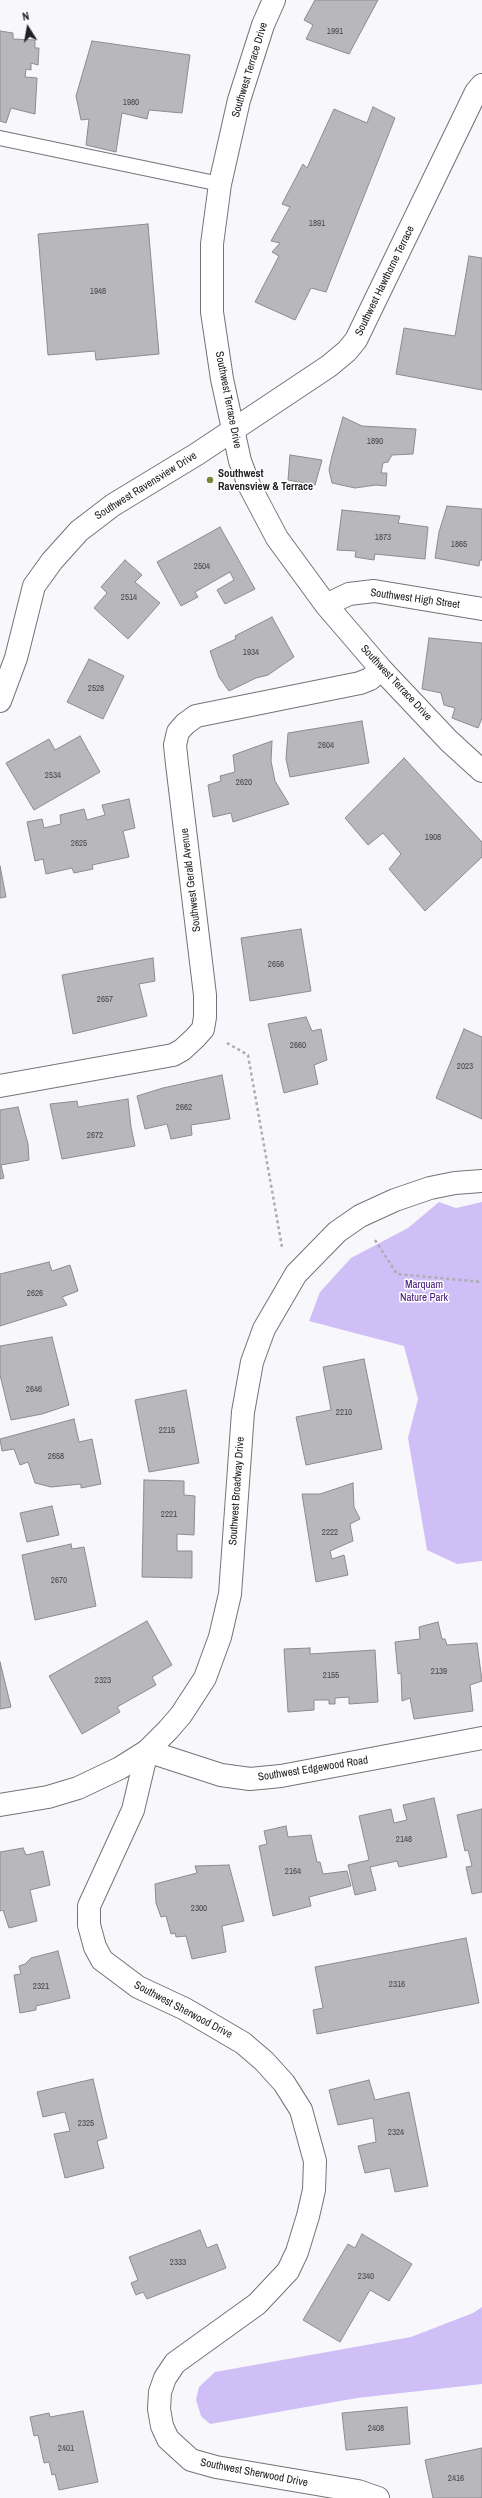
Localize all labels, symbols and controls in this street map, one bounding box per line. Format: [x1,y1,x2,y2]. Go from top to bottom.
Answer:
north arrow [8,8,48,48]
text: N [21,9,30,24]
street label: Southwest Terrace Drive [229,21,271,119]
house number: 1991 [327,27,343,37]
house number: 1980 [123,98,139,108]
house number: 1891 [309,219,325,229]
street label: Southwest Hawthorne Terrace [353,224,417,338]
house number: 1948 [90,287,106,297]
street label: Southwest Terrace Drive [212,350,244,450]
house number: 1890 [367,437,383,447]
street label: Southwest Ravensview Drive [93,449,199,523]
place label: Southwest Ravensview & Terrace [218,467,313,493]
marker: Southwest Ravensview & Terrace [205,475,215,485]
house number: 1873 [375,533,391,543]
house number: 1865 [451,540,467,550]
house number: 2504 [194,562,210,572]
street label: Southwest High Street [369,586,461,612]
house number: 2514 [121,593,137,603]
street label: Southwest Terrace Drive [357,642,435,724]
house number: 1934 [243,648,259,658]
house number: 2528 [88,684,104,694]
house number: 2604 [318,741,334,751]
house number: 2534 [45,771,61,781]
house number: 2620 [236,778,252,788]
street label: Southwest Gerald Avenue [178,827,204,933]
house number: 1908 [425,833,441,843]
house number: 2625 [71,839,87,849]
house number: 2656 [268,960,284,970]
house number: 2657 [97,995,113,1005]
house number: 2660 [290,1041,306,1051]
house number: 2023 [457,1062,473,1072]
house number: 2662 [176,1103,192,1113]
house number: 2672 [87,1131,103,1141]
park label: Marquam Nature Park [400,1278,448,1304]
house number: 2626 [27,1289,43,1299]
house number: 2646 [26,1385,42,1395]
house number: 2210 [336,1408,352,1418]
house number: 2215 [159,1426,175,1436]
street label: Southwest Broadway Drive [227,1436,247,1546]
house number: 2658 [48,1452,64,1462]
house number: 2221 [161,1510,177,1520]
house number: 2222 [322,1528,338,1538]
house number: 2670 [51,1576,67,1586]
house number: 2139 [431,1667,447,1677]
house number: 2155 [323,1671,339,1681]
house number: 2323 [95,1676,111,1686]
street label: Southwest Edgewood Road [257,1754,369,1784]
house number: 2148 [396,1835,412,1845]
house number: 2164 [285,1867,301,1877]
house number: 2300 [191,1904,207,1914]
street label: Southwest Sherwood Drive [132,1979,234,2041]
house number: 2316 [389,1980,405,1990]
house number: 2321 [33,1982,49,1992]
house number: 2325 [78,2119,94,2129]
house number: 2324 [388,2128,404,2138]
house number: 2333 [170,2258,186,2268]
house number: 2340 [358,2272,374,2282]
house number: 2408 [368,2424,384,2434]
house number: 2401 [58,2444,74,2454]
street label: Southwest Sherwood Drive [199,2456,309,2490]
house number: 2416 [448,2474,464,2484]

